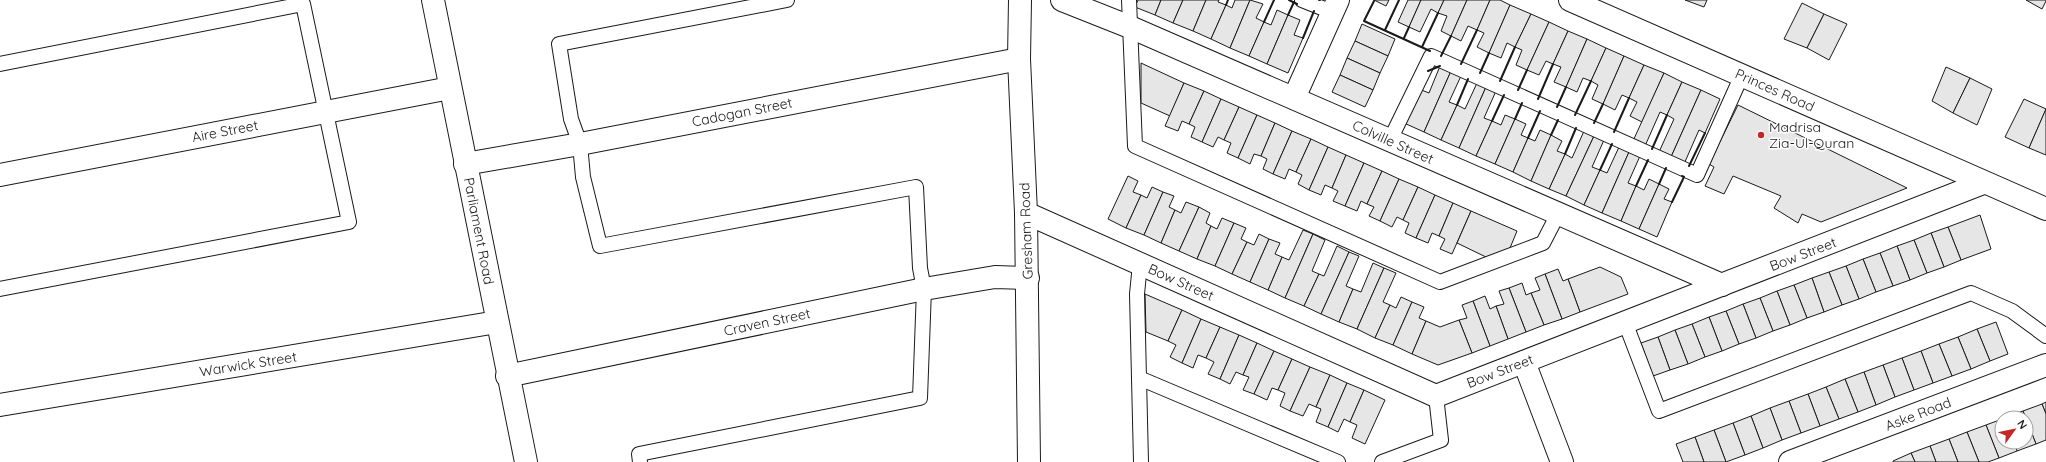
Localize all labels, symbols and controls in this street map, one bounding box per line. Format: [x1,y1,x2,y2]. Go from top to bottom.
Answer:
street label: Princes Road [1732,64,1818,116]
street label: Cadogan Street [690,93,794,131]
street label: Aire Street [190,116,260,146]
street label: Colville Street [1350,116,1437,168]
place label: Madrisa Zia-Ul-Quran [1769,118,1854,152]
marker: Madrisa Zia-Ul-Quran [1756,130,1766,140]
street label: Parliament Road [460,176,498,286]
street label: Gresham Road [1015,182,1037,280]
street label: Bow Street [1767,233,1839,275]
street label: Bow Street [1145,260,1217,305]
street label: Craven Street [722,304,812,340]
street label: Warwick Street [198,347,298,381]
street label: Bow Street [1464,350,1536,392]
street label: Aske Road [1882,393,1954,435]
north arrow [1994,410,2034,450]
text: N [2014,417,2030,432]

